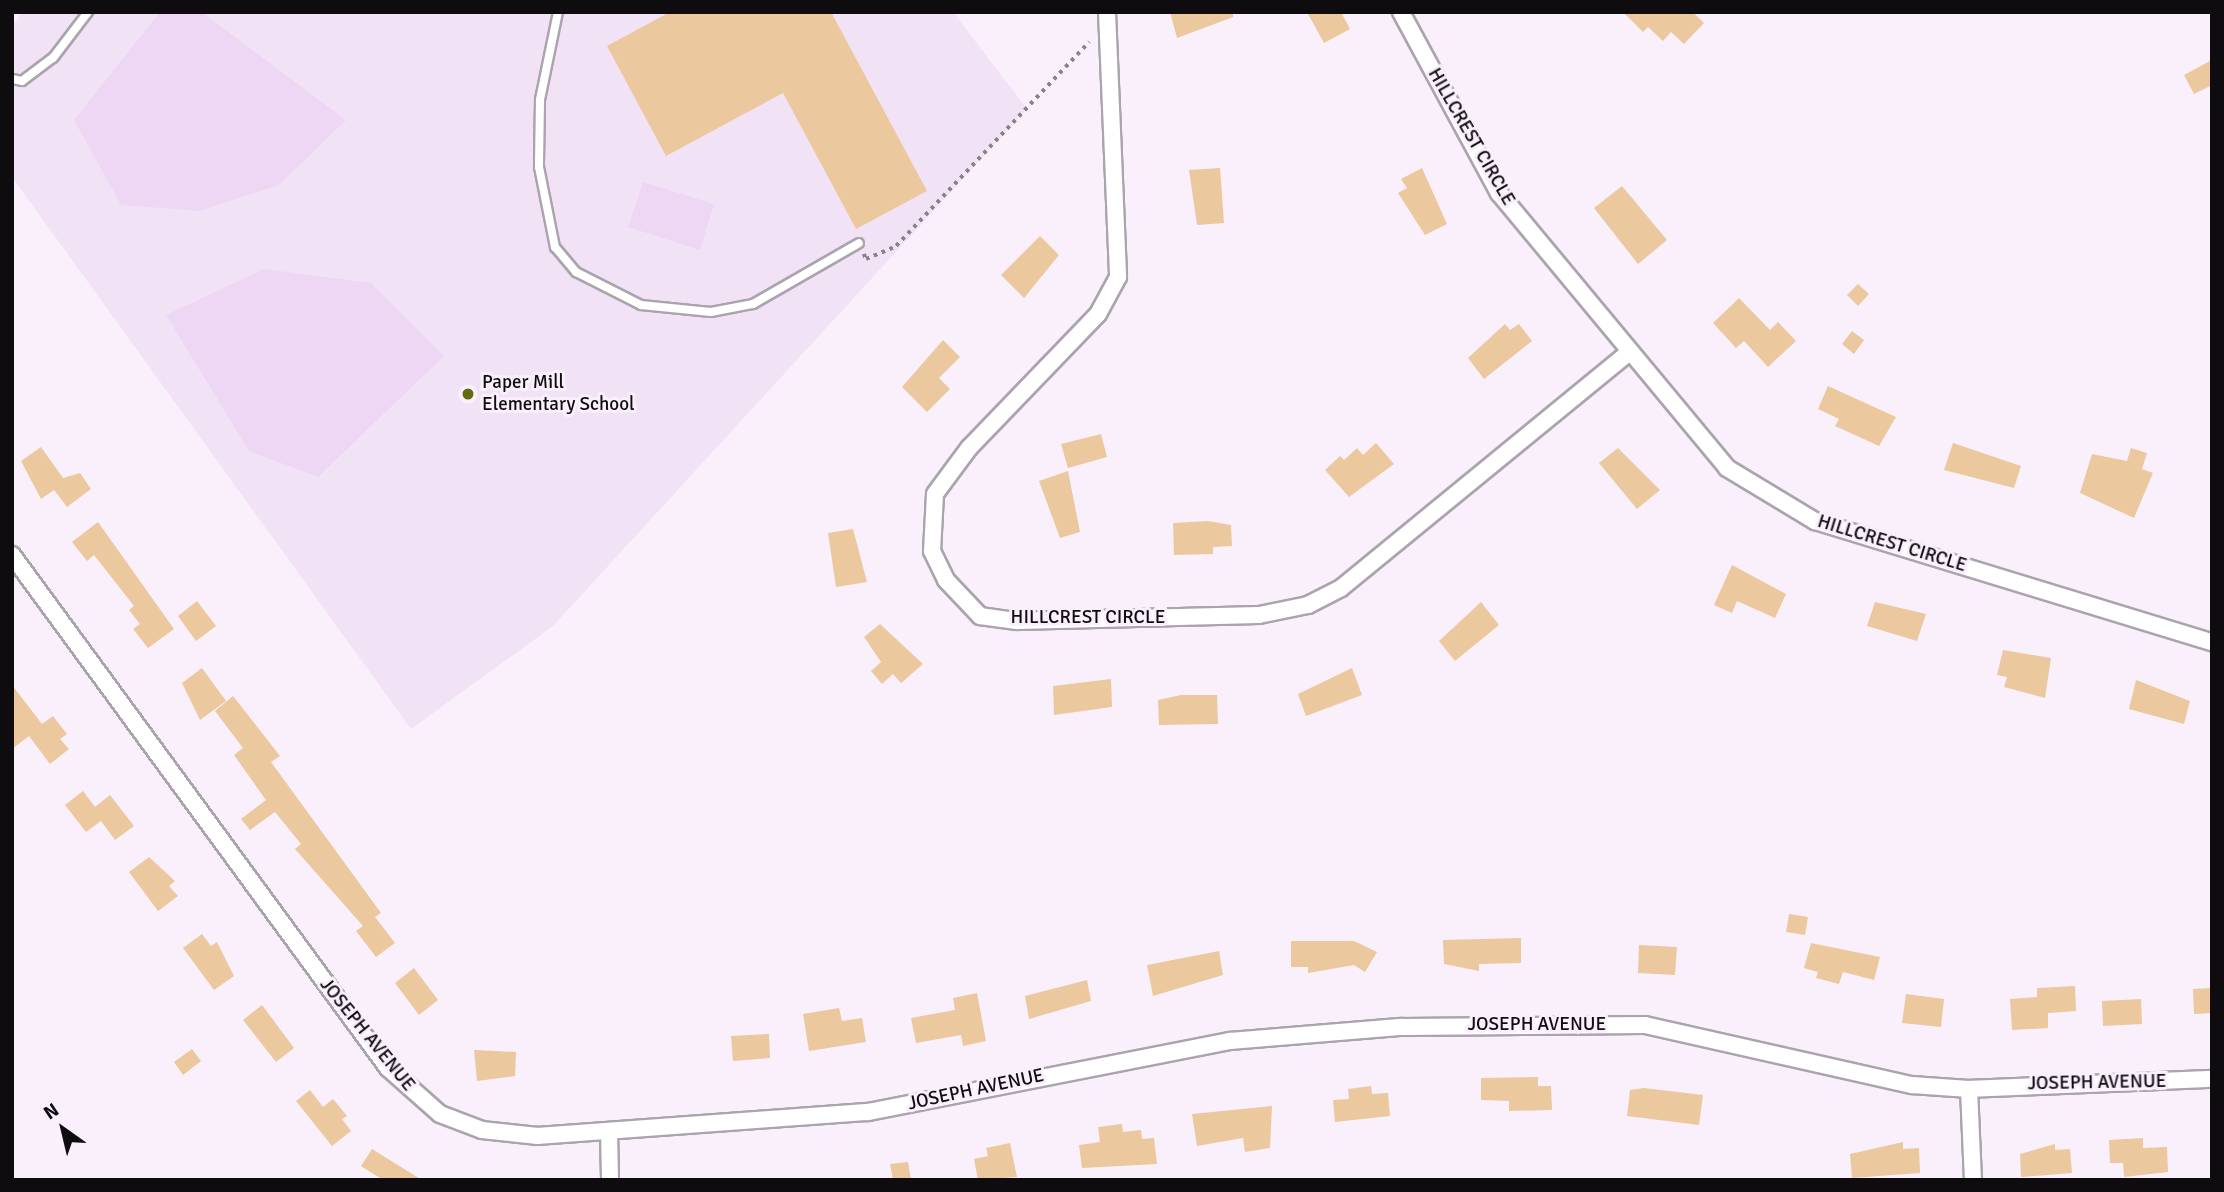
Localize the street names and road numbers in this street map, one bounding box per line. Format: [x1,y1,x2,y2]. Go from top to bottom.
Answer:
street label: HILLCREST CIRCLE [1422,64,1520,210]
street label: HILLCREST CIRCLE [1815,510,1969,578]
street label: HILLCREST CIRCLE [1011,607,1165,629]
street label: JOSEPH AVENUE [315,974,419,1096]
street label: JOSEPH AVENUE [1468,1014,1606,1036]
street label: JOSEPH AVENUE [906,1064,1046,1116]
street label: JOSEPH AVENUE [2027,1070,2167,1096]

